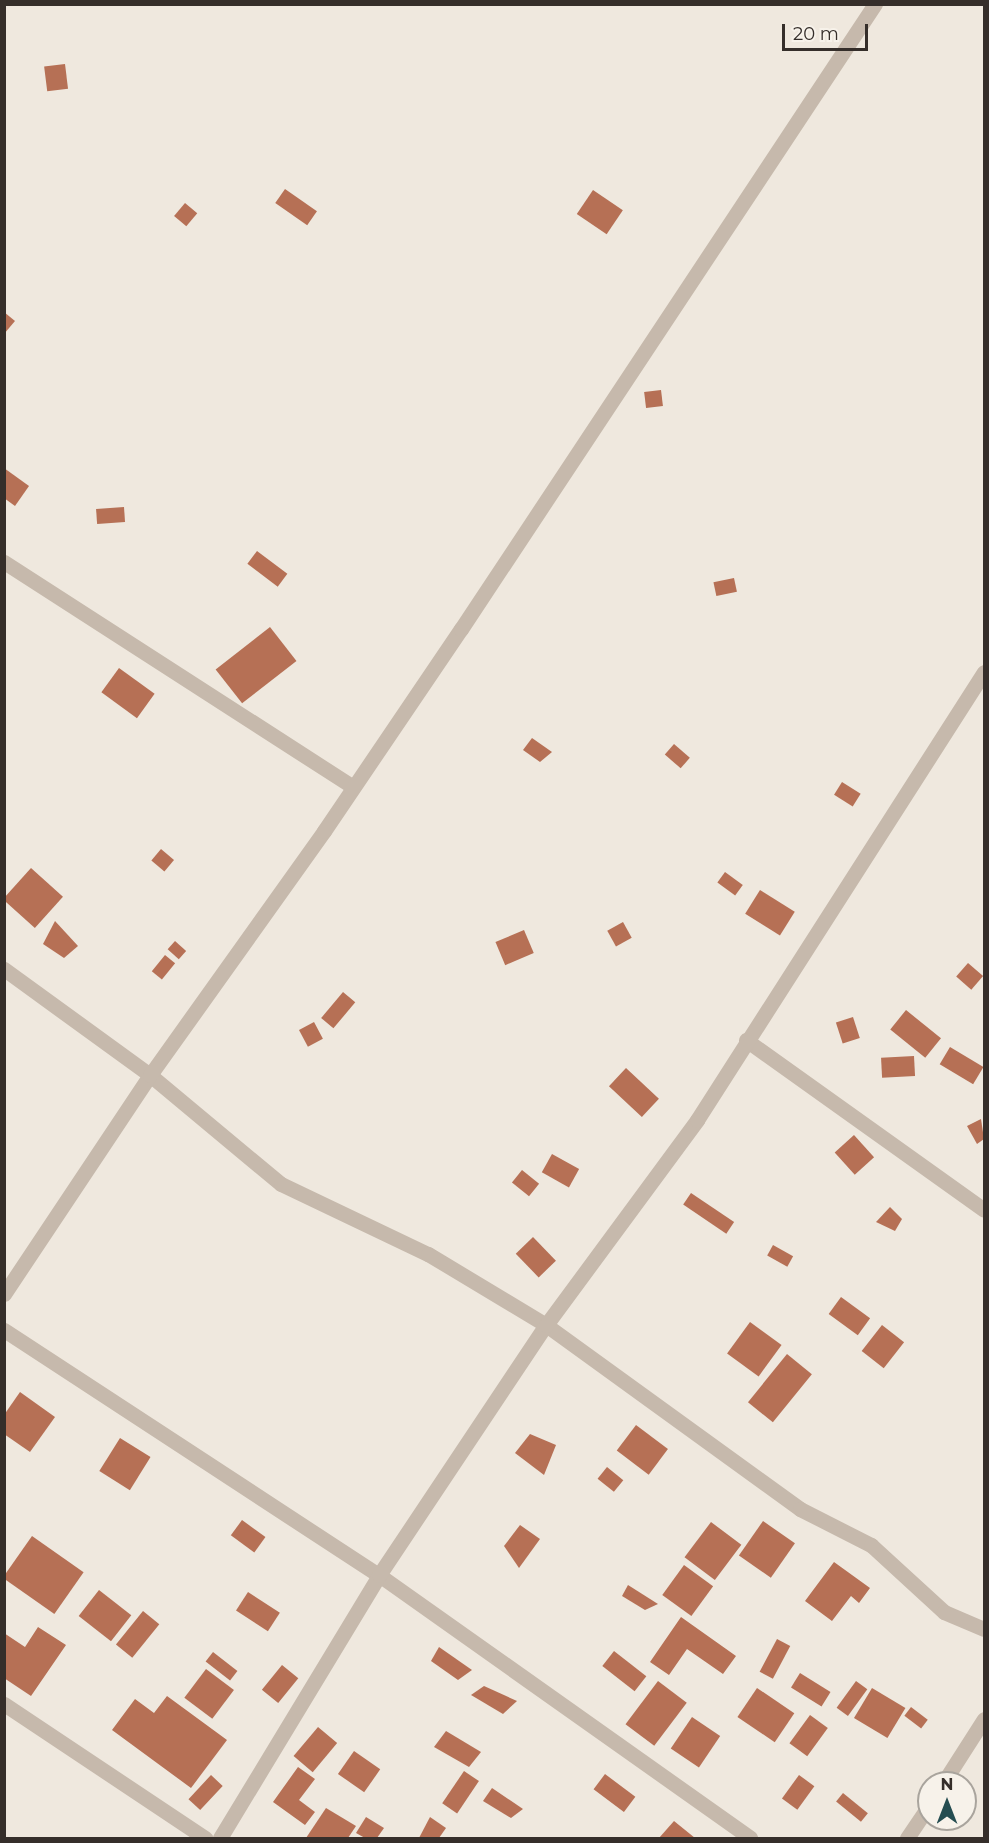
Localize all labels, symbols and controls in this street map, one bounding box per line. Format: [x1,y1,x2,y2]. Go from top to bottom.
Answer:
scale bar [785,12,870,50]
text: 20 m [793,23,839,45]
north arrow [917,1771,977,1831]
text: N [941,1775,953,1794]

